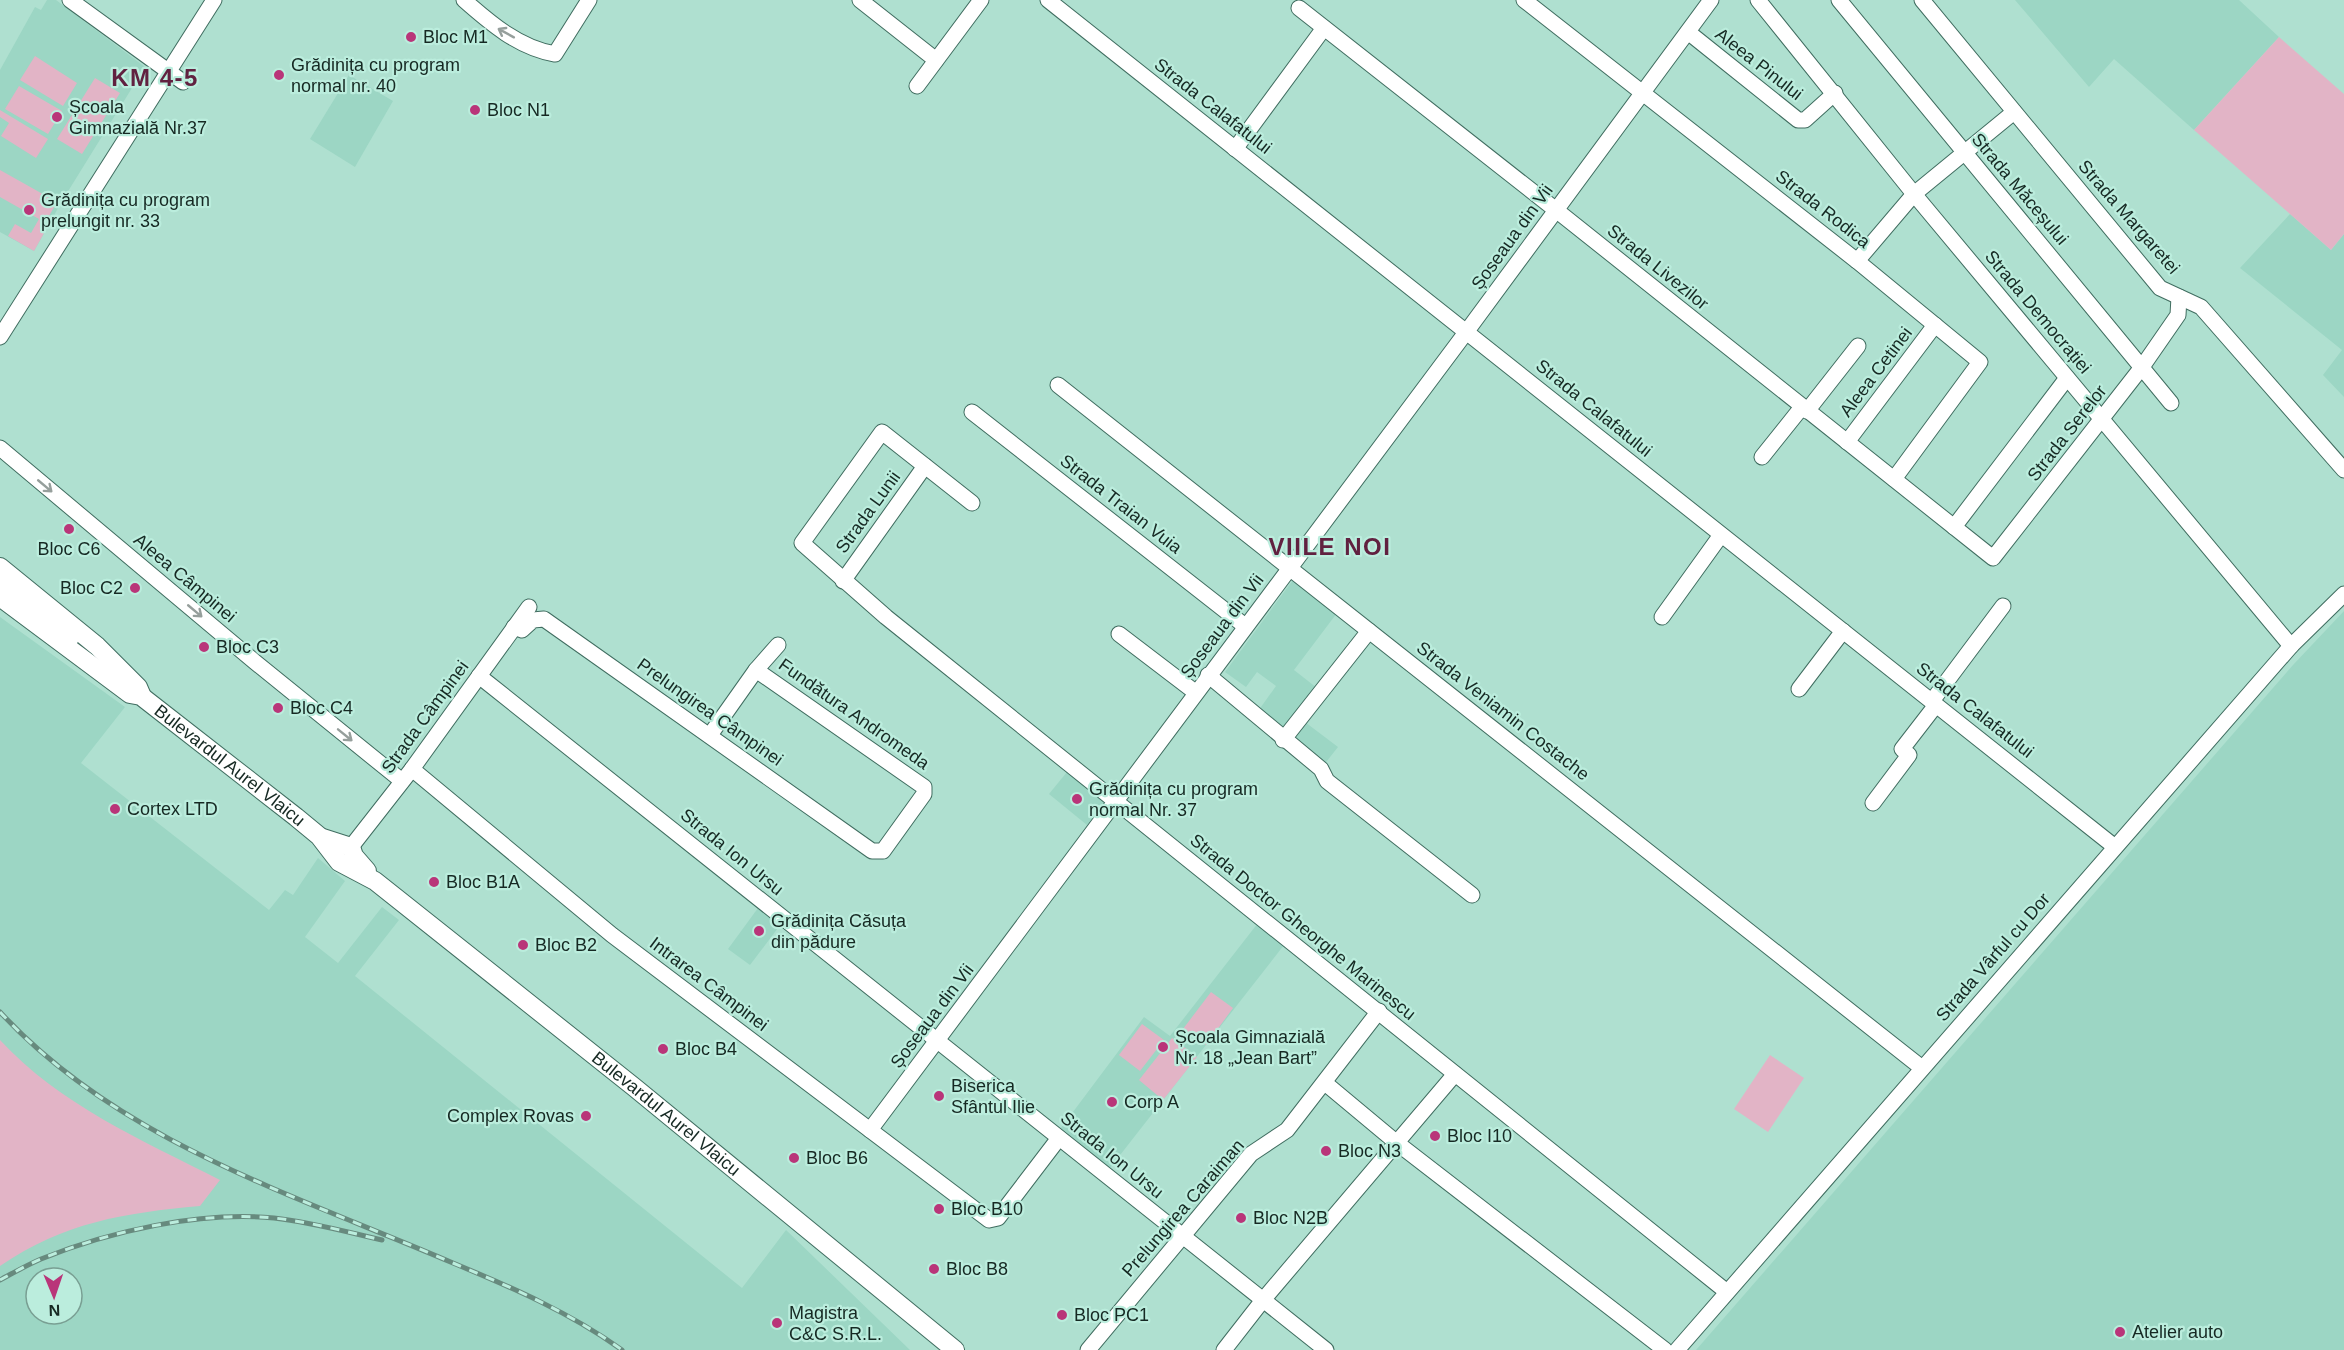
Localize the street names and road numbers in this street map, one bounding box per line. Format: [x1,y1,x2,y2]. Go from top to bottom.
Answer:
street label: Aleea Pinului [1711,24,1807,104]
street label: Strada Calafatului [1150,54,1276,158]
street label: Strada Măceșului [1968,129,2072,249]
street label: Strada Margaretei [2074,156,2184,278]
street label: Strada Rodica [1772,166,1875,253]
street label: Șoseaua din Vii [1467,181,1557,293]
street label: Strada Livezilor [1603,220,1713,314]
street label: Strada Democrației [1981,247,2095,377]
street label: Aleea Cetinei [1836,323,1916,421]
street label: Strada Calafatului [1532,355,1656,461]
street label: Strada Serelor [2023,381,2111,485]
street label: Strada Traian Vuia [1056,450,1186,558]
street label: Strada Lunii [832,467,904,557]
street label: Aleea Câmpinei [130,529,240,627]
street label: Șoseaua din Vii [1176,570,1268,682]
street label: Strada Veniamin Costache [1413,638,1593,784]
street label: Prelungirea Câmpinei [633,654,787,770]
street label: Fundătura Andromeda [775,654,934,774]
street label: Strada Câmpinei [378,657,472,777]
street label: Strada Calafatului [1912,658,2038,762]
street label: Bulevardul Aurel Vlaicu [151,700,309,830]
street label: Strada Ion Ursu [677,805,787,899]
street label: Strada Doctor Gheorghe Marinescu [1186,830,1420,1024]
street label: Strada Vârful cu Dor [1932,889,2054,1025]
street label: Intrarea Câmpinei [646,933,772,1035]
street label: Șoseaua din Vii [886,960,978,1072]
street label: Bulevardul Aurel Vlaicu [588,1047,744,1180]
street label: Strada Ion Ursu [1057,1108,1167,1202]
street label: Prelungirea Caraiman [1118,1135,1248,1281]

